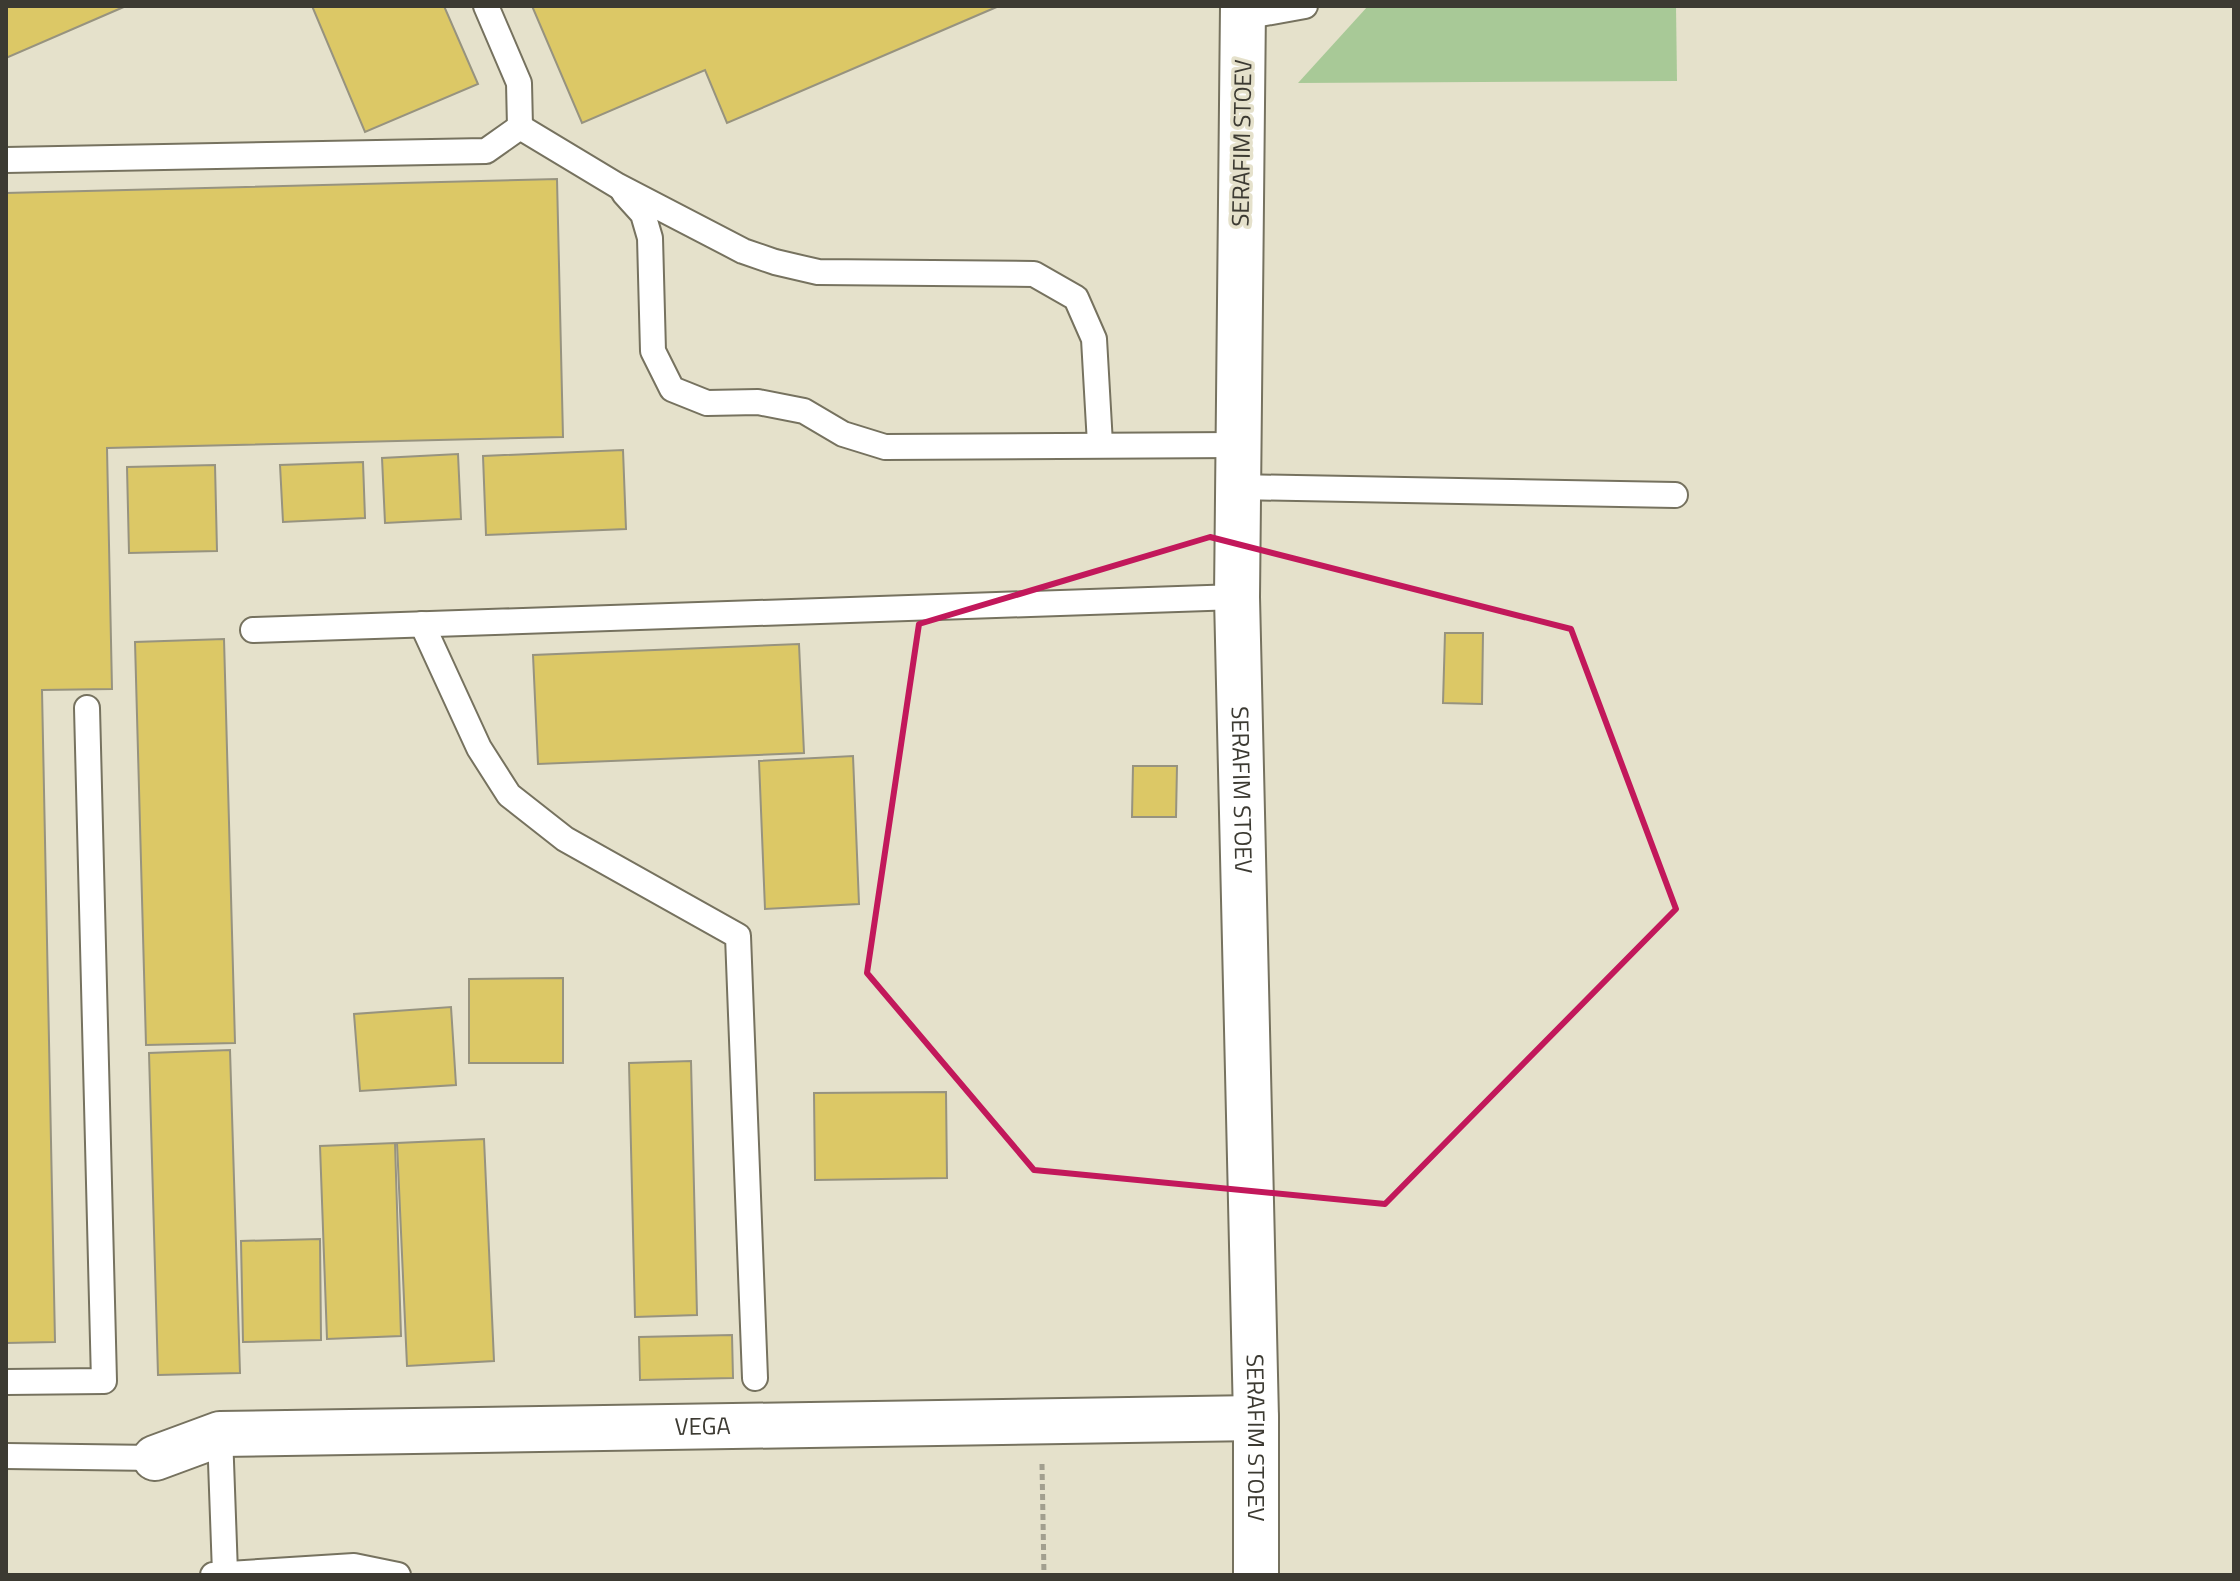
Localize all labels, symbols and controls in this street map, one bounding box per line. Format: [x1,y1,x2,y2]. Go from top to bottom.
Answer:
street label: SERAFIM STOEV [1222,59,1260,227]
street label: SERAFIM STOEV [1223,706,1262,874]
street label: SERAFIM STOEV [1238,1354,1275,1522]
street label: VEGA [674,1407,731,1444]

